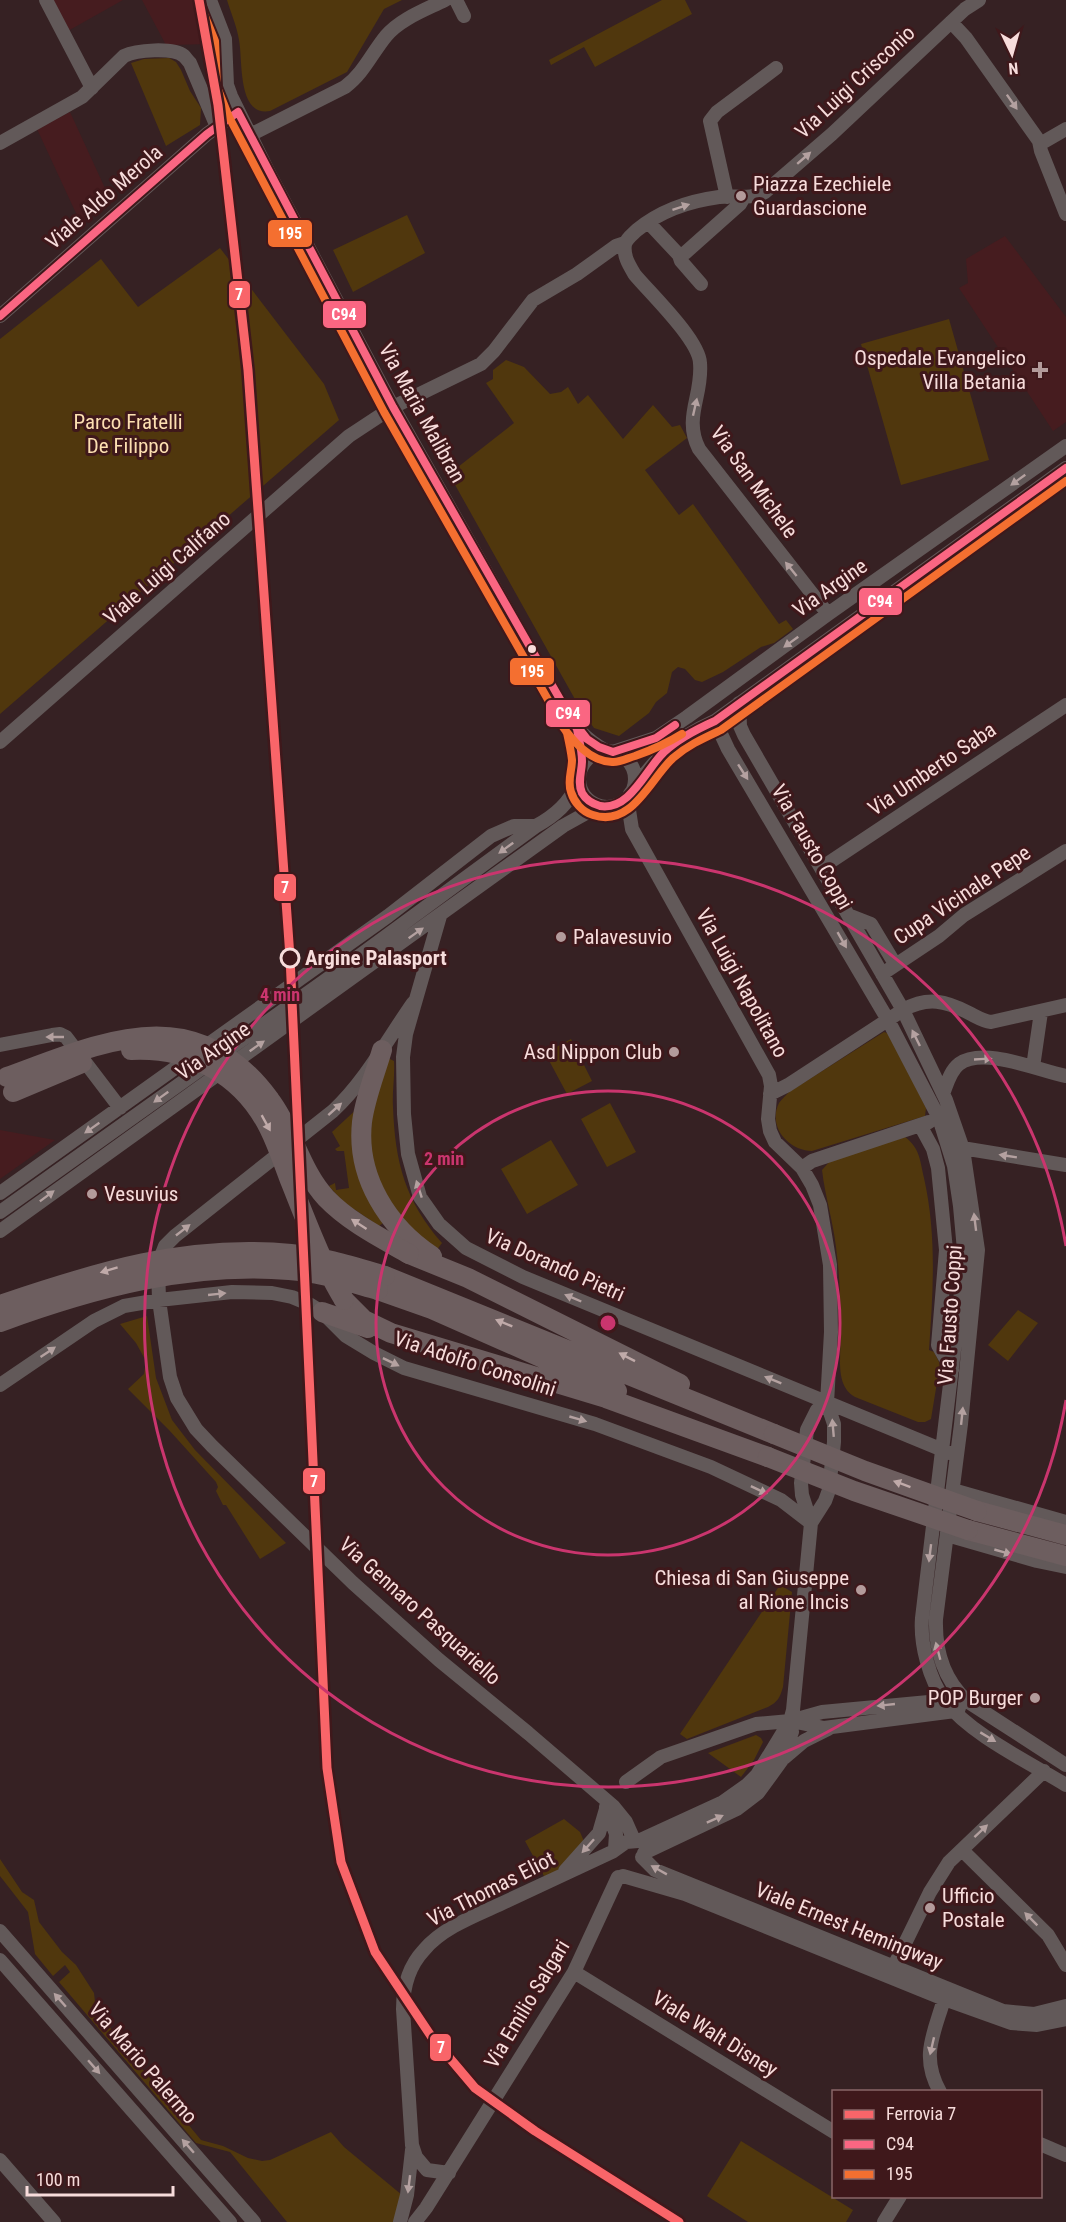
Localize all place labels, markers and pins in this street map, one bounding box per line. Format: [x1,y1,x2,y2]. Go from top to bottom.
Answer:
place label: Piazza Ezechiele Guardascione [753,172,891,220]
marker: Piazza Ezechiele Guardascione [734,189,748,203]
place label: Ospedale Evangelico Villa Betania [854,346,1026,394]
marker: Ospedale Evangelico Villa Betania [1031,361,1049,379]
unlabelled marker [526,643,538,655]
place label: Palavesuvio [573,925,672,949]
marker: Palavesuvio [554,930,568,944]
place label: Argine Palasport [305,946,447,970]
marker: Argine Palasport [280,948,300,968]
place label: Asd Nippon Club [524,1040,662,1064]
marker: Asd Nippon Club [667,1045,681,1059]
place label: Vesuvius [104,1182,178,1206]
marker: Vesuvius [85,1187,99,1201]
centre of rings [598,1313,618,1333]
place label: Chiesa di San Giuseppe al Rione Incis [654,1566,849,1614]
marker: Chiesa di San Giuseppe al Rione Incis [854,1583,868,1597]
place label: POP Burger [928,1686,1023,1710]
marker: POP Burger [1028,1691,1042,1705]
place label: Ufficio Postale [942,1884,1005,1932]
marker: Ufficio Postale [923,1901,937,1915]

